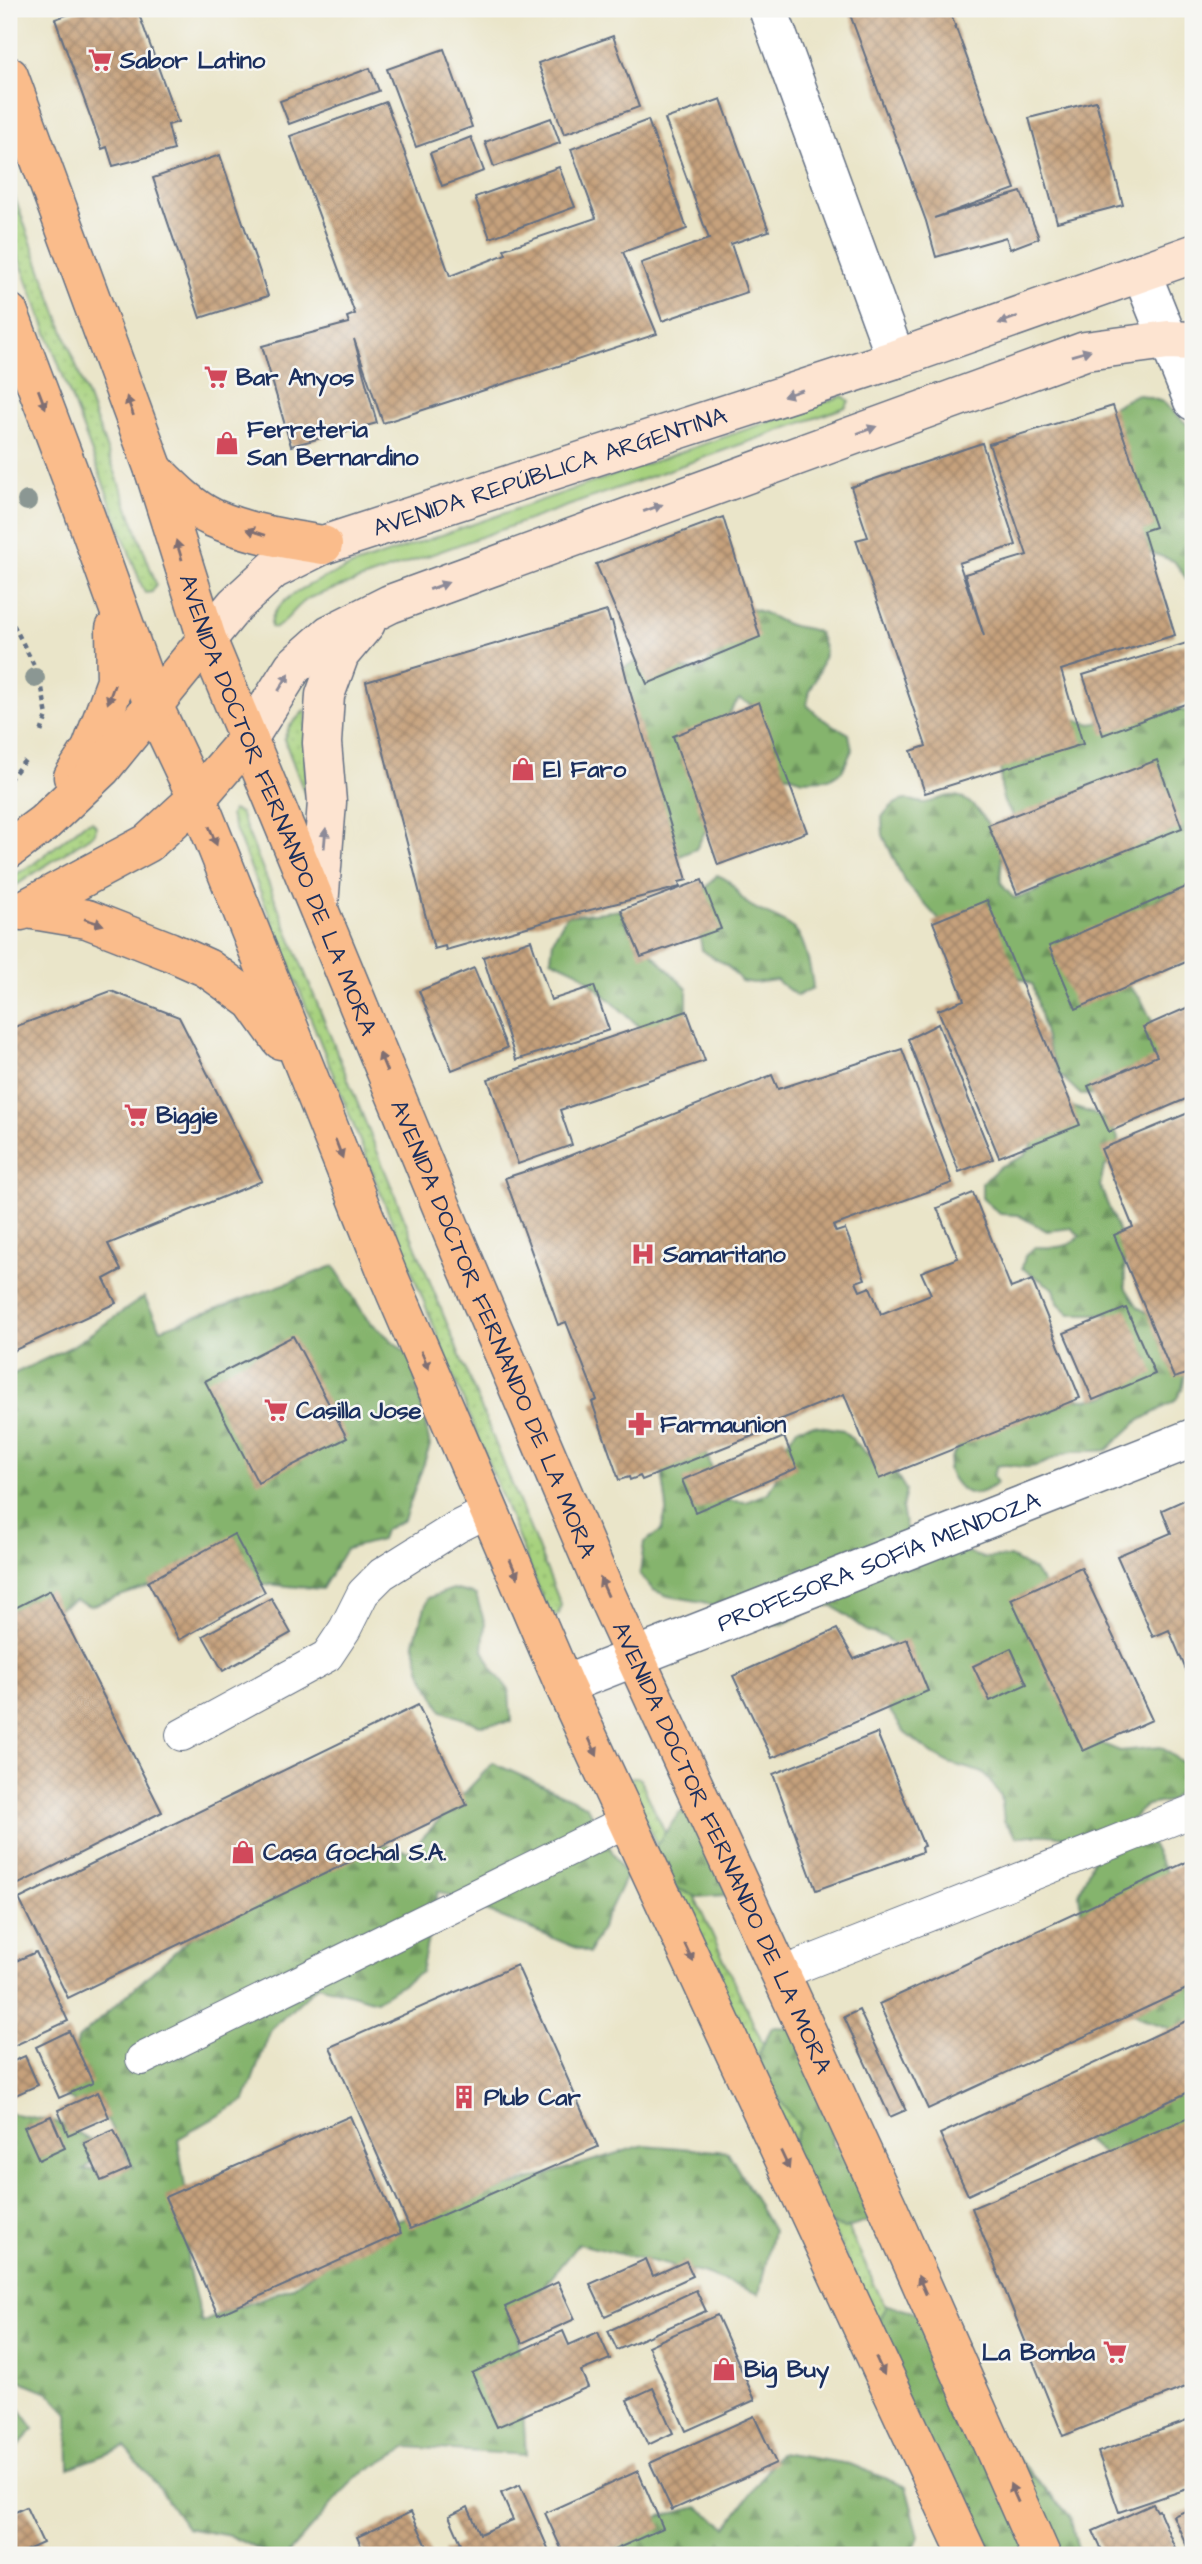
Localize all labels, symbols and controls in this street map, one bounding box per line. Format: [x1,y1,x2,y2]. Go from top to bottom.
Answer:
place label: Sabor Latino [119,44,266,78]
supermarket icon: Sabor Latino [86,46,114,74]
one-way arrow [997,314,1018,325]
one-way arrow [1070,347,1092,358]
place label: Bar Anyos [236,361,354,397]
supermarket icon: Bar Anyos [202,363,230,391]
one-way arrow [782,388,803,398]
one-way arrow [36,389,47,410]
one-way arrow [125,395,136,416]
street label: AVENIDA REPÚBLICA ARGENTINA [369,399,732,546]
place label: Ferreteria San Bernardino [246,413,419,475]
one-way arrow [856,425,877,436]
shop icon: Ferreteria San Bernardino [213,429,241,457]
one-way arrow [643,503,664,514]
one-way arrow [245,527,266,537]
one-way arrow [174,540,184,561]
street label: AVENIDA DOCTOR FERNANDO DE LA MORA [170,570,385,1041]
one-way arrow [429,581,450,592]
one-way arrow [278,672,291,691]
one-way arrow [105,683,116,704]
place label: El Faro [543,753,627,787]
shop icon: El Faro [509,755,537,783]
one-way arrow [207,826,218,847]
one-way arrow [319,827,330,849]
one-way arrow [83,917,104,928]
one-way arrow [377,1051,388,1072]
street label: AVENIDA DOCTOR FERNANDO DE LA MORA [381,1095,605,1564]
place label: Biggie [156,1099,218,1134]
supermarket icon: Biggie [122,1101,150,1129]
one-way arrow [333,1139,344,1160]
place label: Samaritano [662,1238,786,1272]
hospital icon: Samaritano [629,1240,657,1268]
one-way arrow [419,1349,430,1370]
place label: Casilla Jose [296,1394,422,1428]
supermarket icon: Casilla Jose [262,1396,290,1424]
place label: Farmaunion [660,1408,786,1442]
pharmacy icon: Farmaunion [626,1410,654,1438]
street label: PROFESORA SOFÍA MENDOZA [712,1484,1046,1641]
one-way arrow [509,1558,520,1579]
one-way arrow [598,1577,609,1598]
street label: AVENIDA DOCTOR FERNANDO DE LA MORA [603,1616,840,2080]
one-way arrow [587,1737,599,1757]
place label: Casa Gochal S.A. [263,1836,446,1870]
shop icon: Casa Gochal S.A. [229,1838,257,1866]
one-way arrow [683,1943,695,1963]
place label: Plub Car [484,2081,582,2115]
building icon: Plub Car [450,2083,478,2111]
one-way arrow [779,2150,790,2170]
one-way arrow [916,2275,928,2295]
place label: La Bomba [982,2336,1096,2370]
supermarket icon: La Bomba [1101,2338,1129,2366]
place label: Big Buy [744,2353,830,2389]
shop icon: Big Buy [710,2355,738,2383]
one-way arrow [875,2356,886,2376]
one-way arrow [1008,2483,1020,2503]

